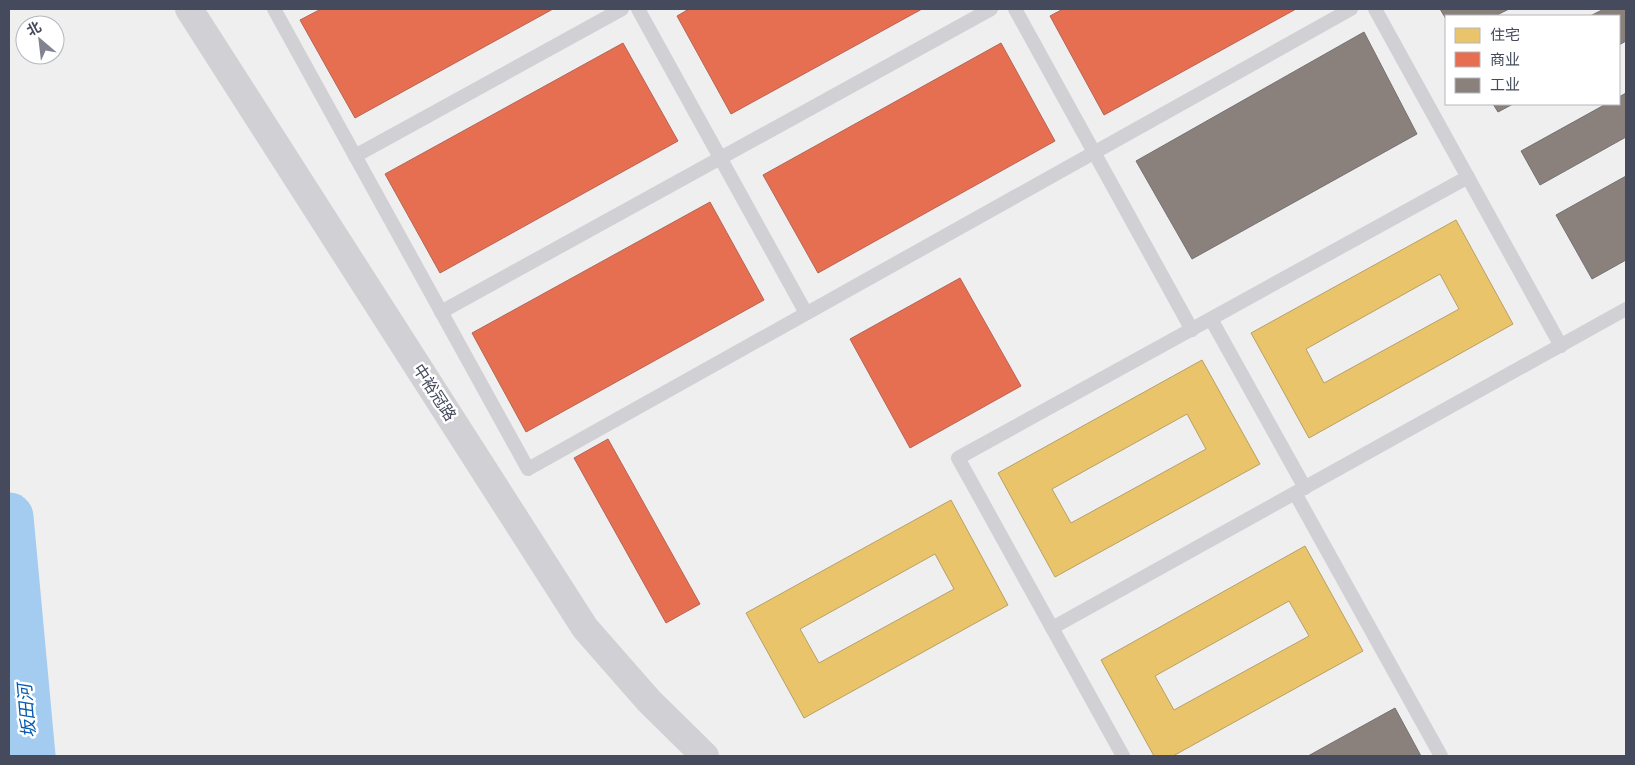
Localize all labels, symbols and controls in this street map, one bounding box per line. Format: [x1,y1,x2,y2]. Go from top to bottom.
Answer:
north arrow [15,15,65,65]
legend [1445,15,1620,105]
text: 北 [23,17,44,40]
text: 住宅 [1490,25,1520,44]
text: 商业 [1490,50,1520,69]
text: 工业 [1490,75,1520,94]
street label: 中裕冠路 [408,360,461,425]
water label: 坂田河 [12,680,40,739]

